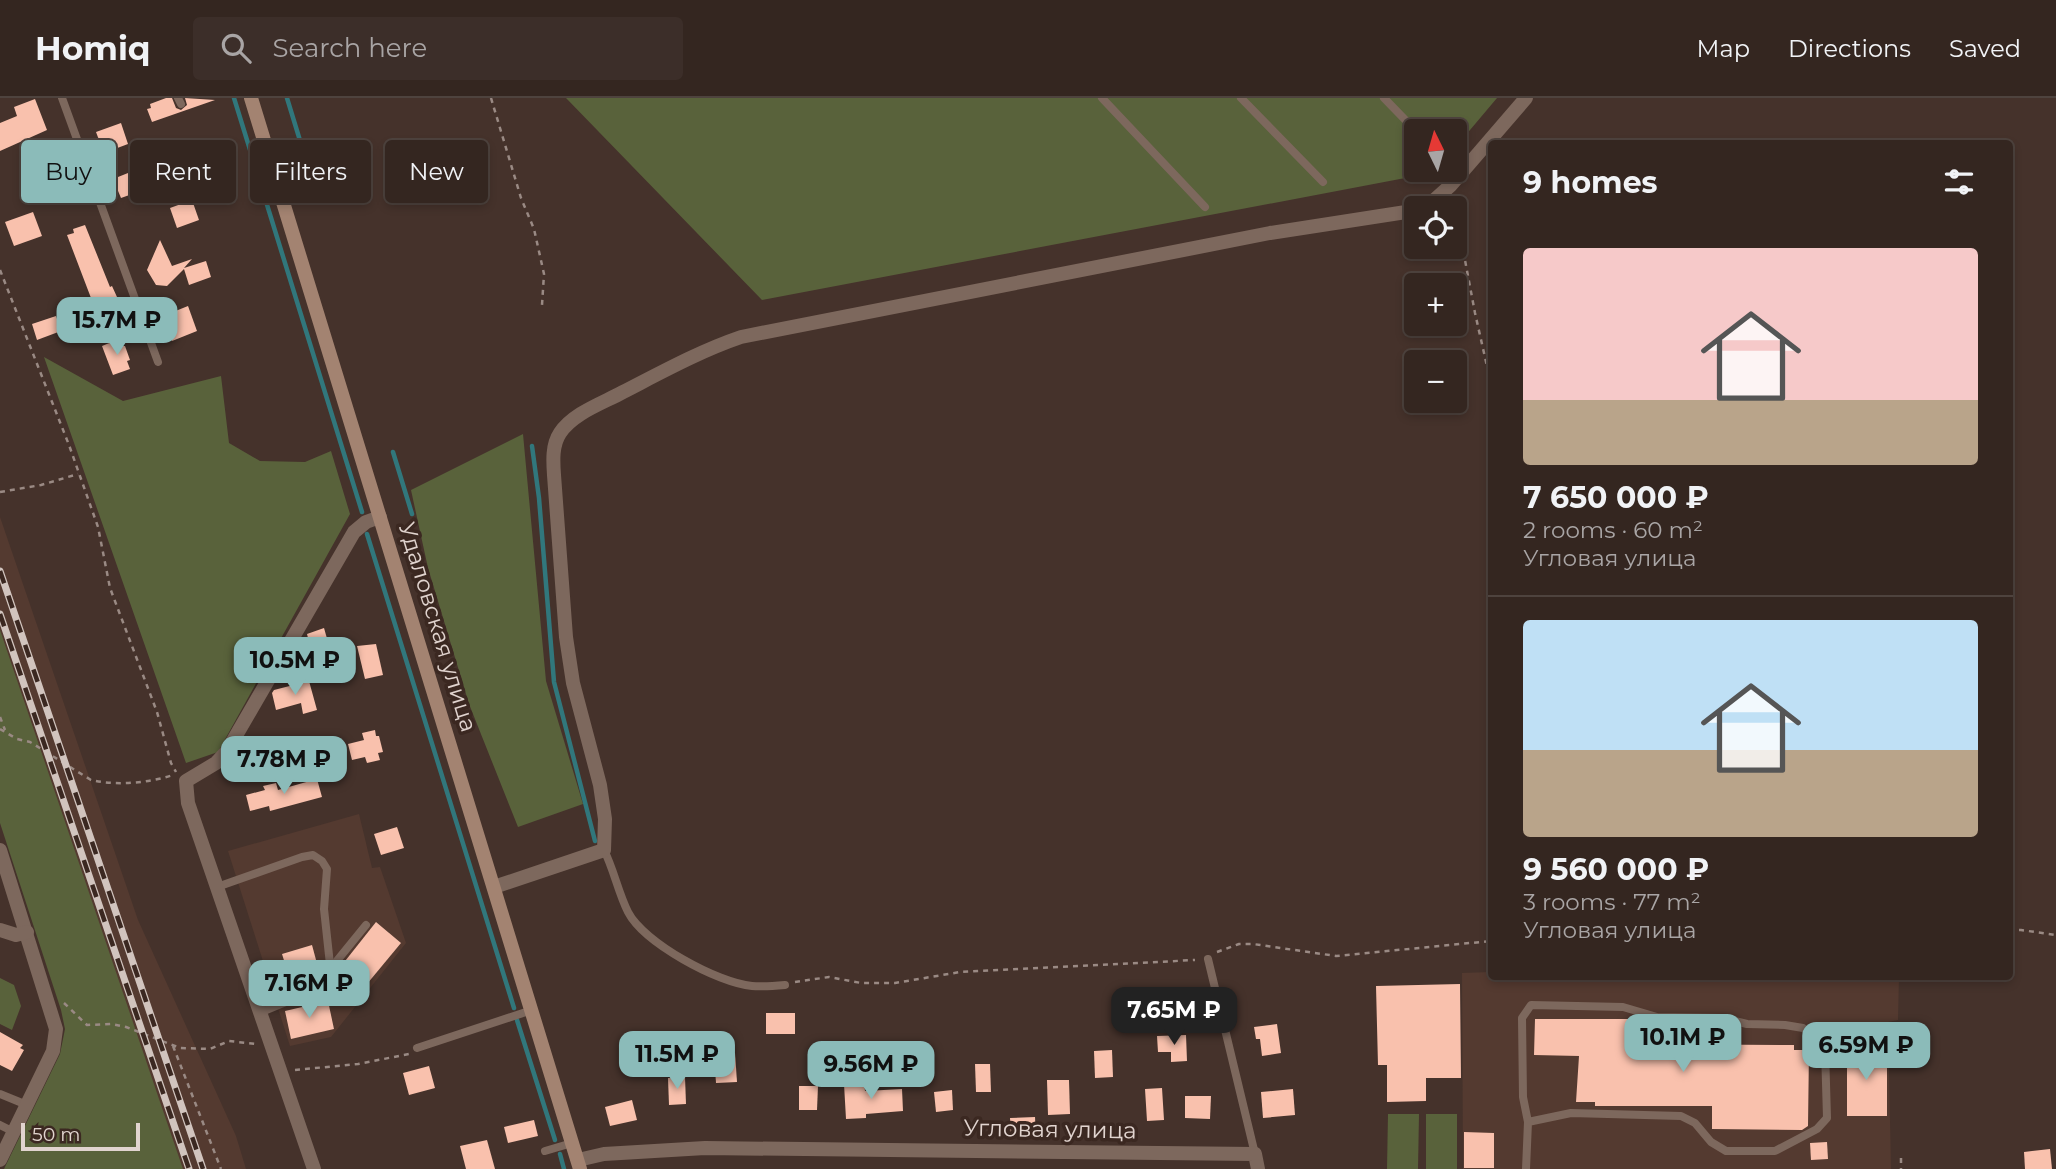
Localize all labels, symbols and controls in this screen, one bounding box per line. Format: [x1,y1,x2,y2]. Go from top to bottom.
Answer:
search box [193,17,683,80]
text: Homiq [35,28,151,68]
icon: search [217,29,255,67]
text: Search here [273,32,427,64]
text: Map [1697,34,1750,63]
text: Directions [1788,34,1911,63]
text: Saved [1949,34,2021,63]
north arrow [1404,119,1466,182]
map controls [1404,119,1467,413]
chip: Buy [21,140,116,203]
chip: Rent [130,140,236,203]
chip: Filters [250,140,371,203]
chip: New [385,140,488,203]
icon: filters [1940,163,1978,201]
text: 9 homes [1523,164,1658,201]
button: locate [1404,196,1467,259]
button: + [1404,273,1467,336]
icon: home [1688,293,1814,419]
pin: 15.7M ₽ [52,298,182,357]
text: 15.7M ₽ [73,306,161,334]
button: − [1404,350,1467,413]
text: 7 650 000 ₽ [1523,479,1709,516]
text: 2 rooms · 60 m² [1523,516,1703,544]
street label: Удаловская улица [393,519,483,735]
text: Угловая улица [1523,544,1696,572]
pin: 10.5M ₽ [230,638,360,697]
text: 10.5M ₽ [250,646,340,674]
icon: home [1688,665,1814,791]
pin: 7.78M ₽ [219,736,349,796]
text: 7.78M ₽ [237,745,331,773]
text: 9 560 000 ₽ [1523,851,1709,888]
text: 3 rooms · 77 m² [1523,888,1701,916]
text: Угловая улица [1523,916,1696,944]
pin: 7.16M ₽ [244,960,374,1020]
text: 7.16M ₽ [265,969,353,997]
pin: 7.65M ₽ [1109,988,1239,1047]
text: 7.65M ₽ [1127,996,1221,1024]
pin: 10.1M ₽ [1618,1014,1748,1074]
text: 10.1M ₽ [1640,1023,1726,1051]
pin: 6.59M ₽ [1801,1023,1931,1082]
text: 6.59M ₽ [1818,1031,1914,1059]
pin: 11.5M ₽ [612,1032,742,1091]
text: 11.5M ₽ [635,1040,719,1068]
pin: 9.56M ₽ [806,1042,936,1101]
text: 9.56M ₽ [823,1050,919,1078]
street label: Угловая улица [963,1113,1137,1145]
scale bar [21,1120,140,1152]
text: 50 m [32,1123,80,1146]

